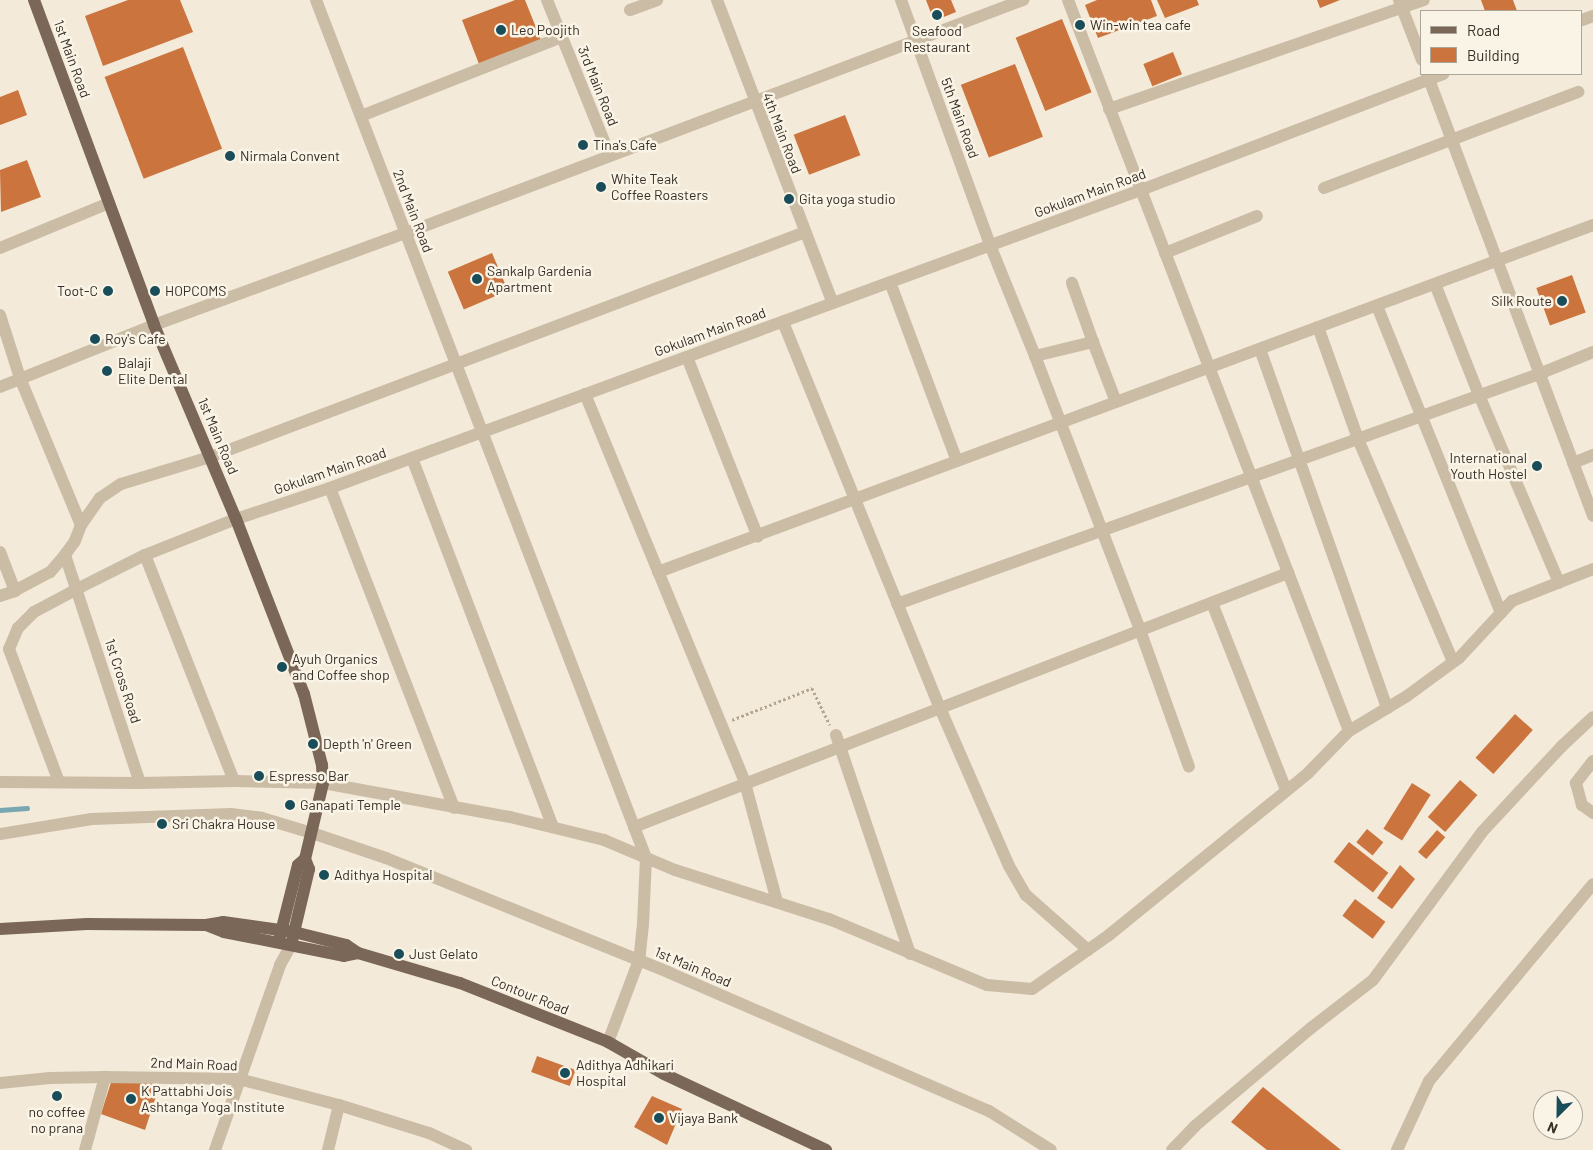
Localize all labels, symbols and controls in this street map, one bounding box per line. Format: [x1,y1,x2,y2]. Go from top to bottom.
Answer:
marker: Seafood Restaurant [931,9,943,21]
legend [1420,10,1583,75]
place label: Win-win tea cafe [1090,17,1191,33]
street label: 1st Main Road [50,18,94,100]
marker: Win-win tea cafe [1074,19,1086,31]
text: Road [1467,21,1500,39]
place label: Leo Poojith [511,22,580,38]
place label: Seafood Restaurant [903,23,971,56]
marker: Leo Poojith [495,24,507,36]
street label: 3rd Main Road [574,44,622,128]
text: Building [1467,46,1520,64]
street label: 5th Main Road [938,75,982,161]
street label: 4th Main Road [759,90,805,176]
place label: Tina's Cafe [593,137,657,153]
marker: Tina's Cafe [577,139,589,151]
place label: Nirmala Convent [240,148,340,164]
marker: Nirmala Convent [224,150,236,162]
street label: Gokulam Main Road [1032,165,1148,221]
street label: 2nd Main Road [389,167,437,255]
place label: White Teak Coffee Roasters [611,171,708,203]
marker: White Teak Coffee Roasters [595,181,607,193]
place label: Gita yoga studio [799,191,896,207]
marker: Gita yoga studio [783,193,795,205]
place label: Sankalp Gardenia Apartment [487,263,592,296]
marker: Sankalp Gardenia Apartment [471,273,483,285]
place label: Toot-C [57,283,98,299]
place label: HOPCOMS [165,283,227,299]
marker: Toot-C [102,285,114,297]
marker: HOPCOMS [149,285,161,297]
place label: Silk Route [1491,293,1552,309]
marker: Silk Route [1556,295,1568,307]
street label: Gokulam Main Road [652,304,768,360]
place label: Roy's Cafe [105,331,166,347]
marker: Roy's Cafe [89,333,101,345]
place label: Balaji Elite Dental [118,355,188,388]
marker: Balaji Elite Dental [100,364,114,378]
street label: 1st Main Road [194,395,242,477]
street label: Gokulam Main Road [272,444,388,498]
place label: International Youth Hostel [1450,450,1527,482]
marker: International Youth Hostel [1531,460,1543,472]
street label: 1st Cross Road [101,637,145,725]
place label: Ayuh Organics and Coffee shop [292,651,390,684]
marker: Ayuh Organics and Coffee shop [276,661,288,673]
place label: Depth 'n' Green [323,736,412,752]
marker: Depth 'n' Green [307,738,319,750]
place label: Espresso Bar [269,768,349,784]
marker: Espresso Bar [253,770,265,782]
place label: Ganapati Temple [300,797,401,813]
marker: Ganapati Temple [284,799,296,811]
place label: Sri Chakra House [172,816,275,832]
marker: Sri Chakra House [156,818,168,830]
place label: Adithya Hospital [334,867,433,883]
marker: Adithya Hospital [318,869,330,881]
street label: 1st Main Road [652,943,734,991]
place label: Just Gelato [409,946,478,962]
marker: Just Gelato [393,948,405,960]
street label: Contour Road [489,972,571,1018]
street label: 2nd Main Road [150,1054,238,1074]
place label: Adithya Adhikari Hospital [576,1057,674,1090]
marker: Adithya Adhikari Hospital [558,1066,572,1080]
place label: K Pattabhi Jois Ashtanga Yoga Institute [141,1083,285,1116]
marker: no coffee no prana [51,1090,63,1102]
north arrow [1533,1090,1583,1140]
marker: K Pattabhi Jois Ashtanga Yoga Institute [125,1093,137,1105]
place label: no coffee no prana [29,1104,85,1136]
place label: Vijaya Bank [669,1110,738,1126]
marker: Vijaya Bank [653,1112,665,1124]
text: N [1545,1119,1560,1138]

